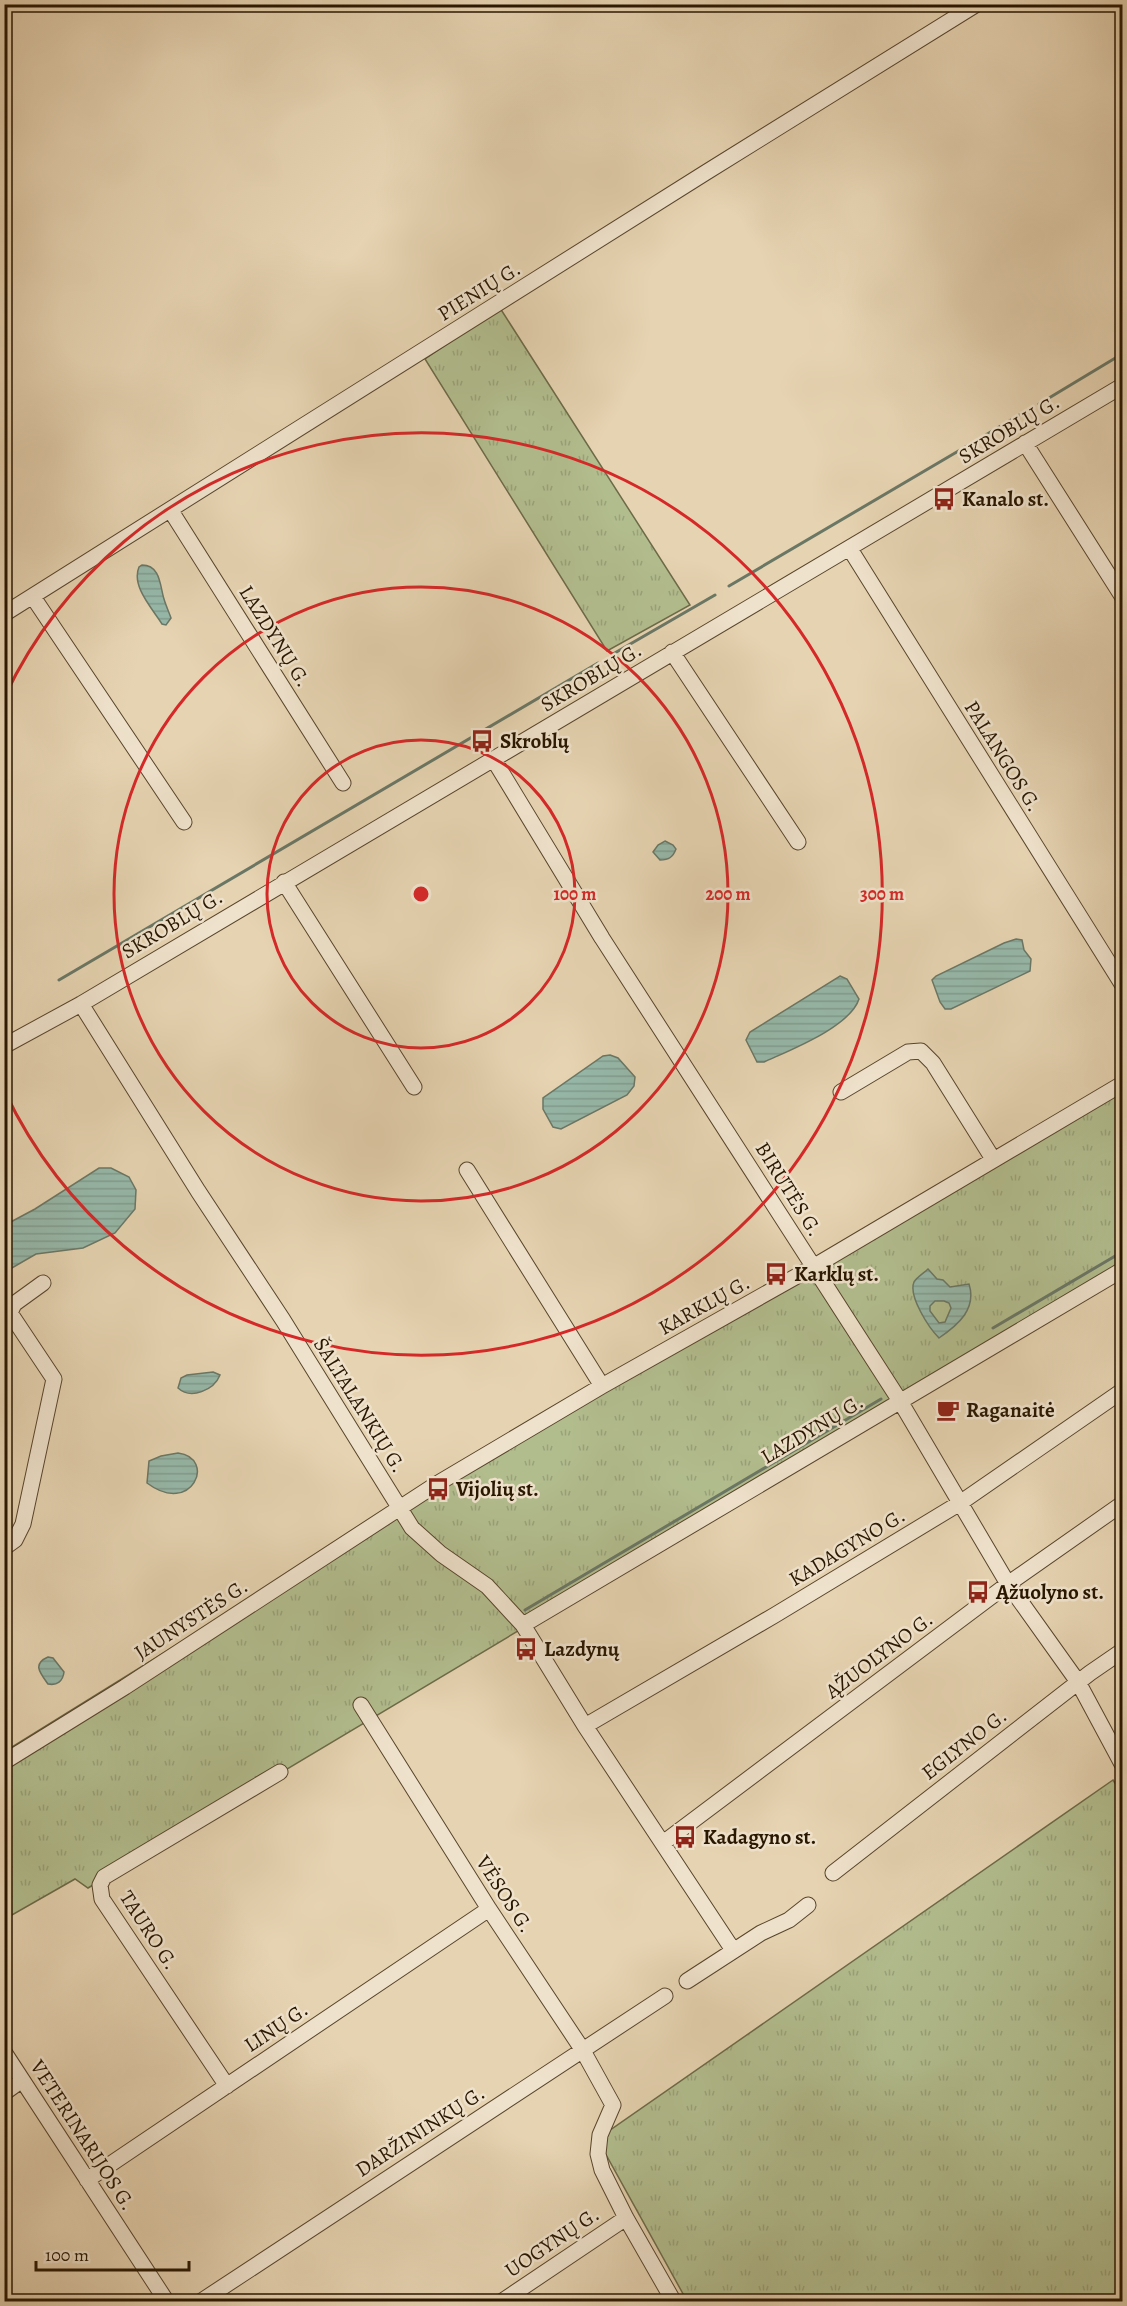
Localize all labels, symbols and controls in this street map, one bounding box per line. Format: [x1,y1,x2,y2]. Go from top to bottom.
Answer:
street label: PIENIŲ G. [432,254,526,328]
street label: SKROBLŲ G. [953,388,1065,470]
place label: Kanalo st. [962,485,1049,513]
bus stop icon: Kanalo st. [931,486,957,512]
street label: LAZDYNŲ G. [233,580,317,692]
street label: SKROBLŲ G. [535,636,647,718]
street label: PALANGOS G. [958,695,1048,817]
place label: Skroblų [500,727,570,755]
bus stop icon: Skroblų [469,728,495,754]
text: 100 m [554,882,596,906]
text: 200 m [705,882,751,906]
text: 300 m [860,882,904,906]
street label: SKROBLŲ G. [116,883,228,965]
centre of rings [411,884,431,904]
street label: BIRUTĖS G. [749,1136,829,1242]
place label: Karklų st. [794,1260,879,1288]
bus stop icon: Karklų st. [763,1261,789,1287]
street label: KARKLŲ G. [653,1268,755,1342]
street label: ŠALTALANKIŲ G. [307,1332,413,1478]
street label: LAZDYNŲ G. [756,1387,868,1471]
place label: Raganaitė [966,1396,1055,1424]
cafe icon: Raganaitė [935,1397,961,1423]
place label: Vijolių st. [455,1475,539,1503]
bus stop icon: Vijolių st. [425,1476,451,1502]
street label: KADAGYNO G. [784,1501,910,1593]
street label: JAUNYSTĖS G. [129,1572,253,1666]
place label: Ąžuolyno st. [995,1578,1104,1606]
bus stop icon: Ąžuolyno st. [965,1579,991,1605]
street label: ĄŽUOLYNO G. [819,1605,939,1705]
place label: Lazdynų [544,1635,620,1663]
bus stop icon: Lazdynų [513,1636,539,1662]
street label: EGLYNO G. [915,1702,1013,1786]
place label: Kadagyno st. [703,1823,816,1851]
bus stop icon: Kadagyno st. [672,1824,698,1850]
street label: VĖSOS G. [469,1849,540,1938]
street label: TAURO G. [113,1885,185,1975]
street label: LINŲ G. [238,1995,314,2059]
street label: VETERINARIJOS G. [23,2053,142,2216]
street label: DARŽININKŲ G. [350,2079,490,2183]
street label: UOGYNŲ G. [499,2200,605,2284]
scale bar [36,2234,189,2272]
text: 100 m [45,2243,89,2267]

